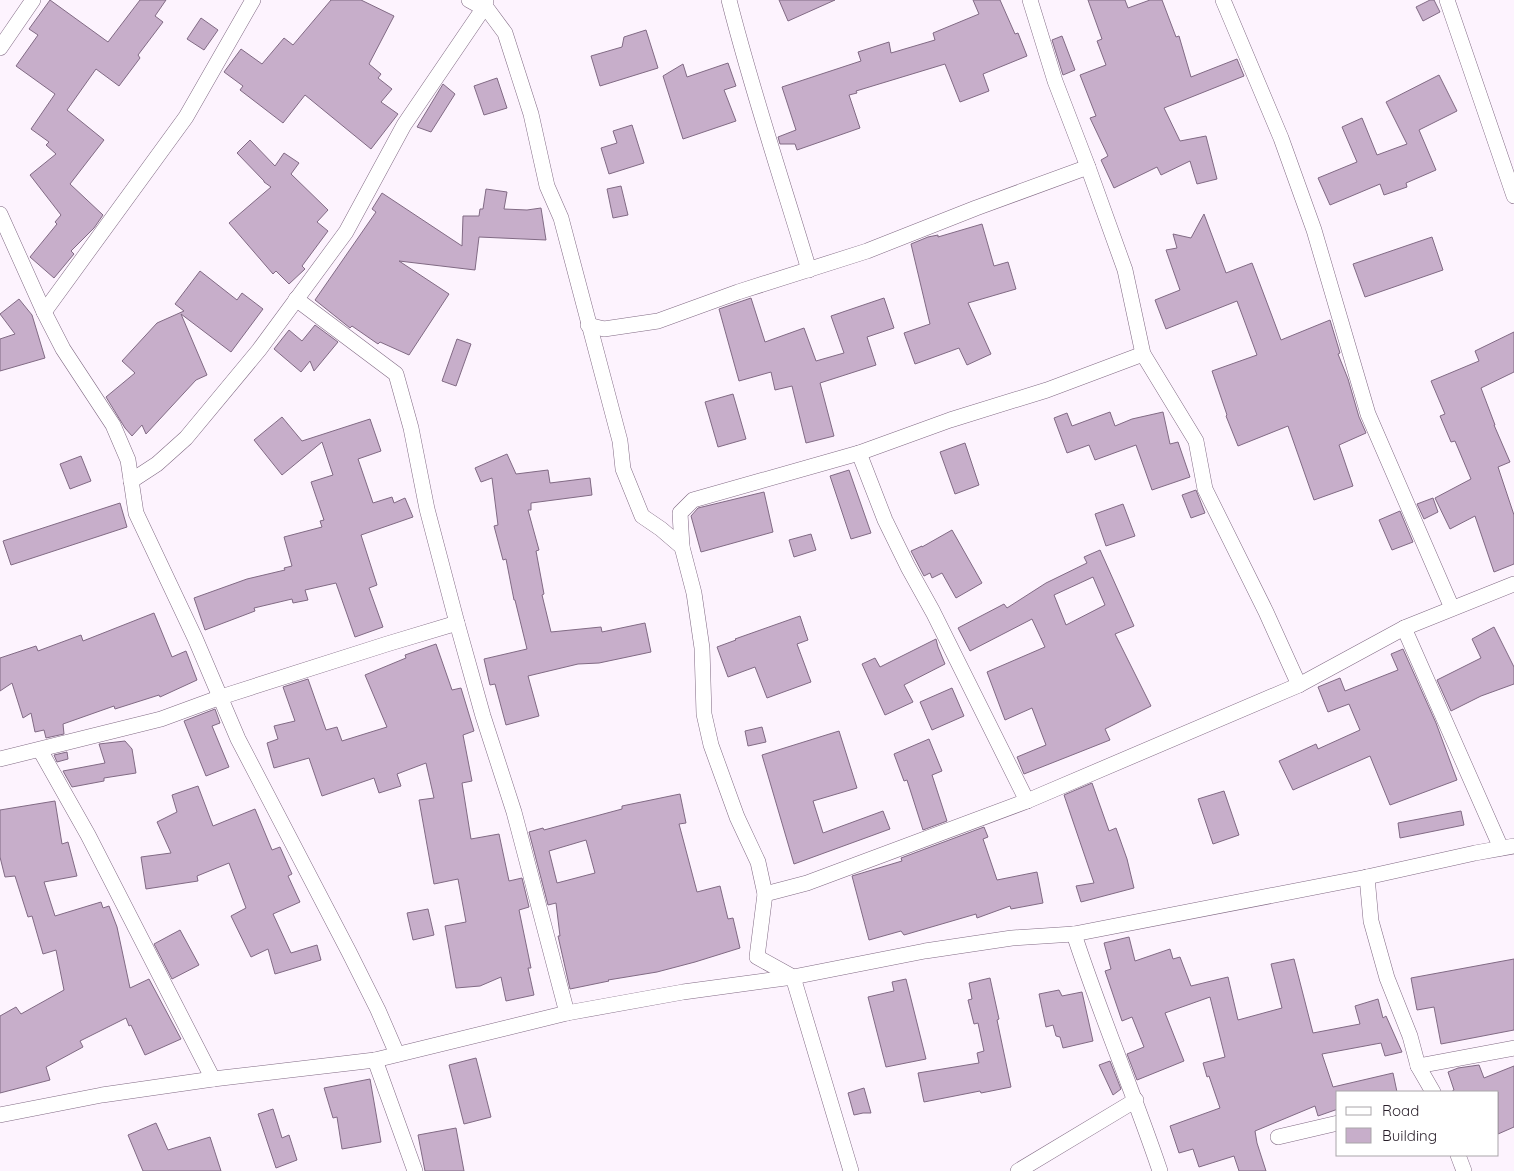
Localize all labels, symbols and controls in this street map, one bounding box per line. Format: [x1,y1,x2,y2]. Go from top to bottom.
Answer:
legend [1336,1091,1499,1156]
text: Road [1382,1101,1419,1120]
text: Building [1382,1126,1437,1145]

